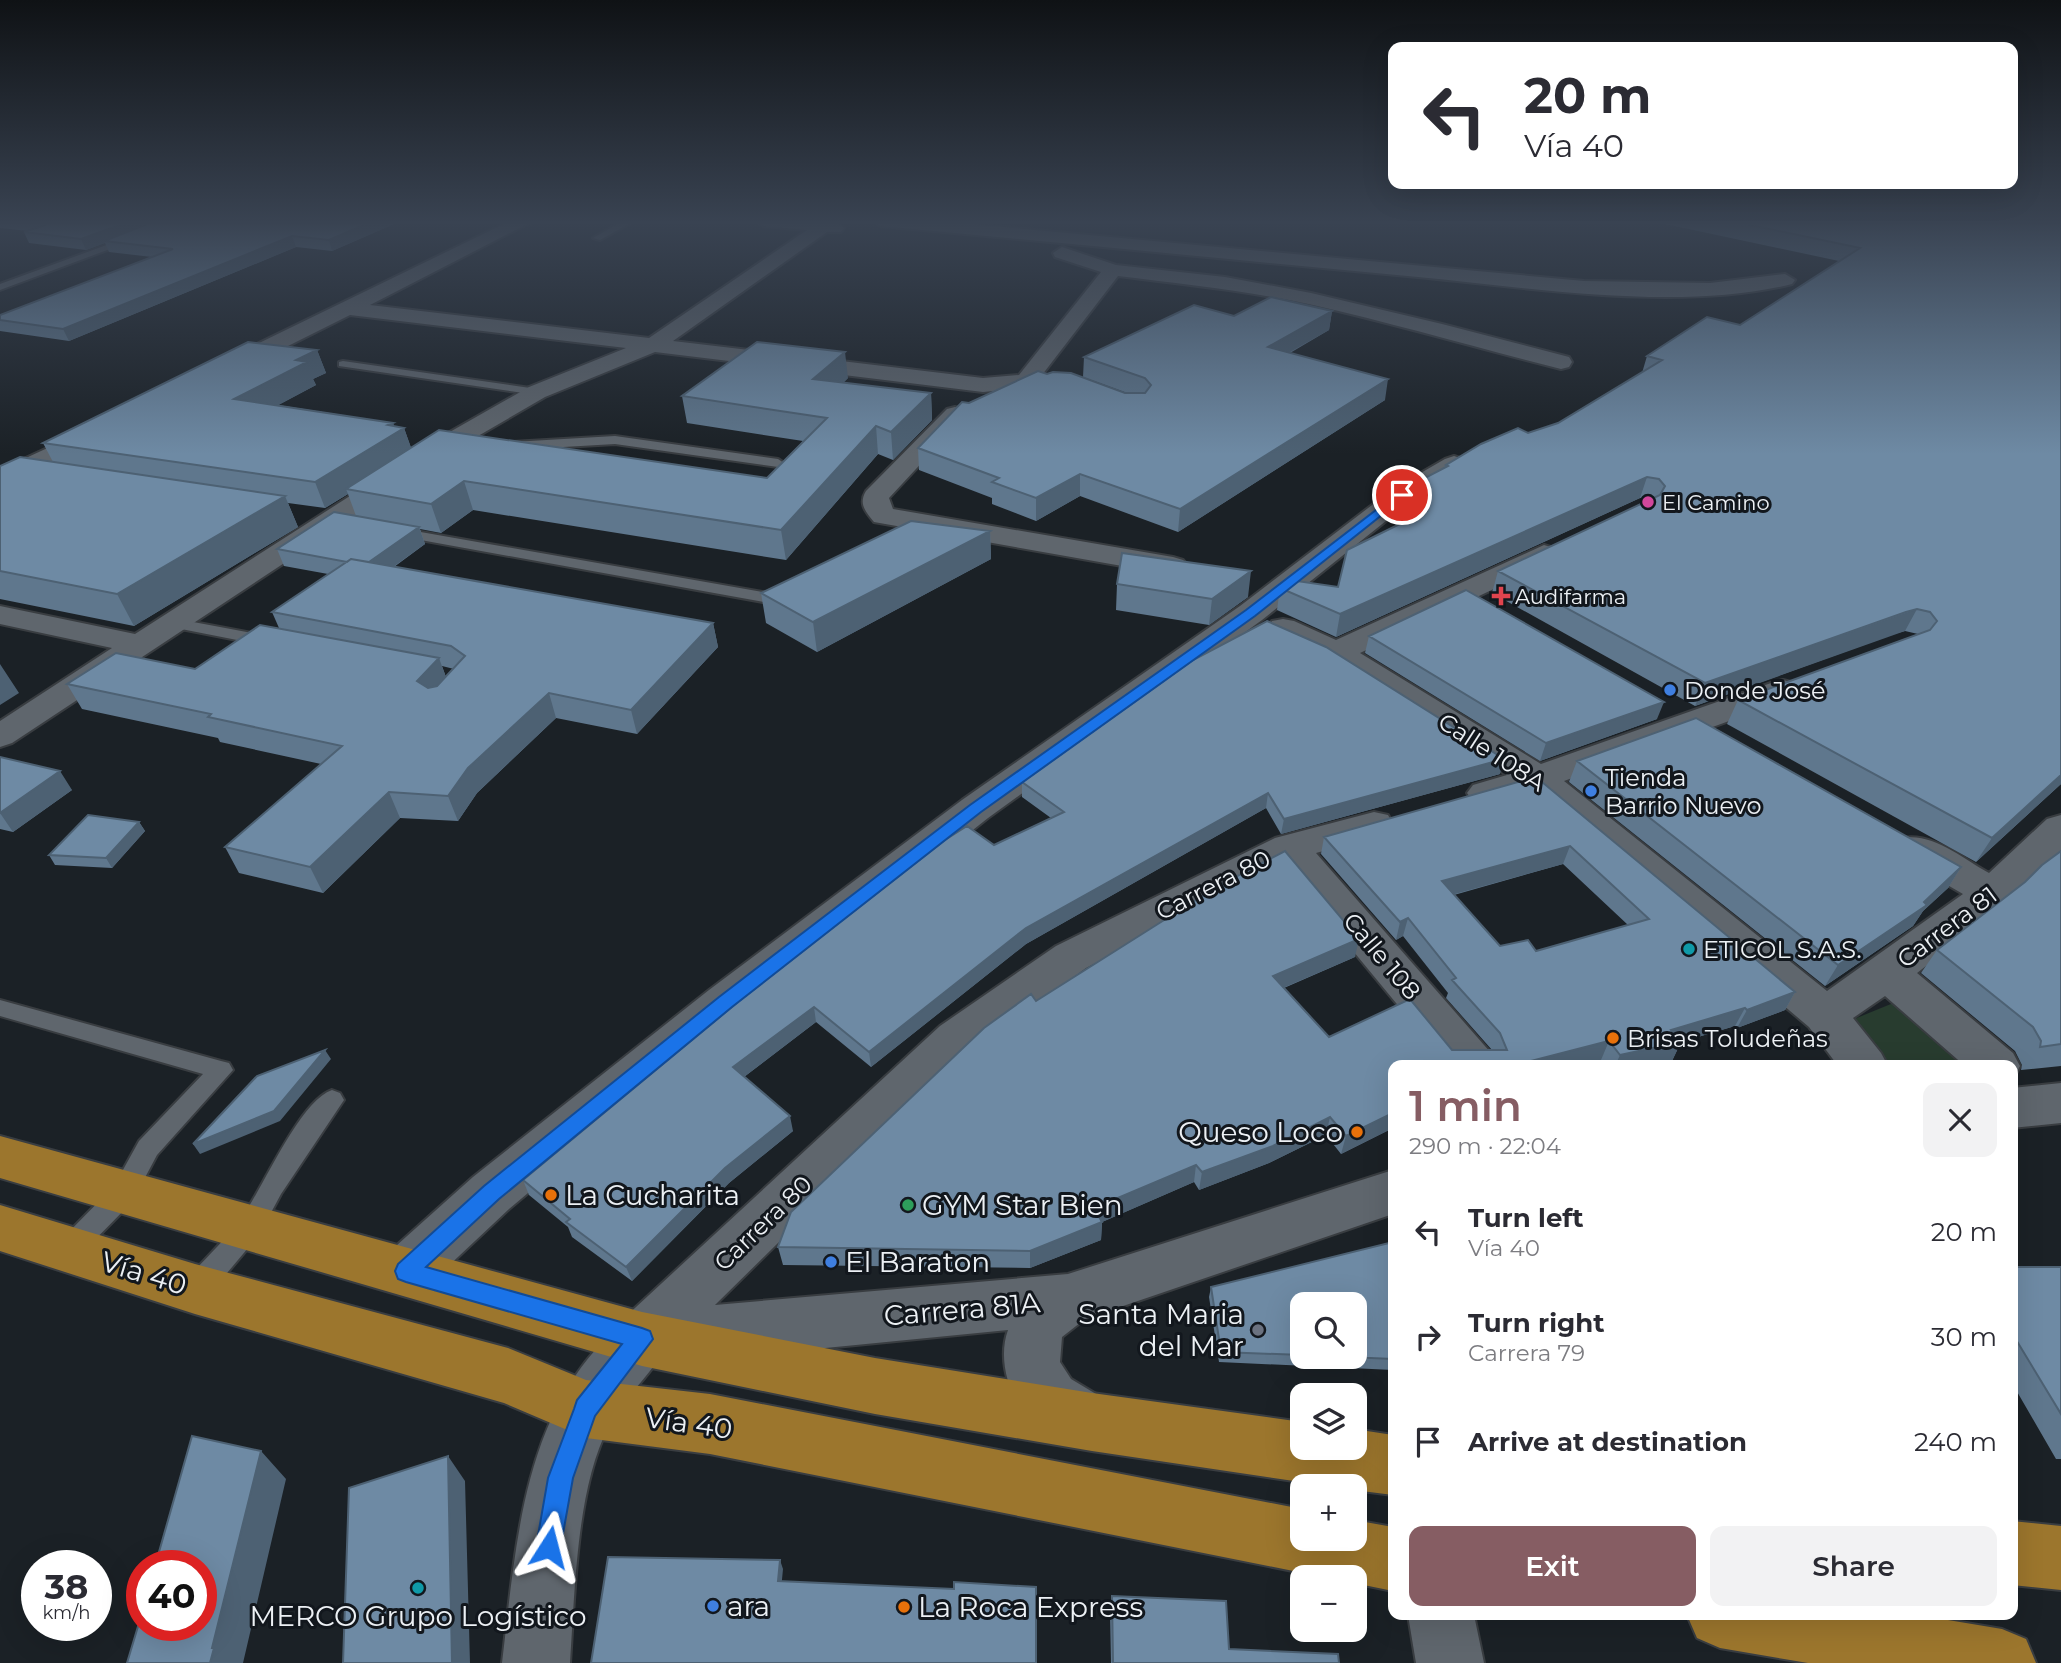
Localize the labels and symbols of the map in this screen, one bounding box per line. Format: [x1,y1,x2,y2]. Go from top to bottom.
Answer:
pin [1372,465,1432,525]
place label: El Camino [1662,490,1770,515]
marker: El Camino [1640,494,1656,510]
place label: Audifarma [1515,584,1626,609]
marker: Audifarma [1493,588,1509,604]
place label: Donde José [1684,676,1825,705]
marker: Donde José [1662,682,1678,698]
street label: Calle 108A [1433,707,1552,798]
place label: Tienda Barrio Nuevo [1605,763,1762,820]
marker: Tienda Barrio Nuevo [1583,783,1599,799]
street label: Carrera 80 [1151,844,1275,926]
street label: Carrera 81 [1891,880,2003,974]
street label: Calle 108 [1337,907,1427,1005]
place label: ETICOL S.A.S. [1703,935,1862,964]
marker: ETICOL S.A.S. [1681,941,1697,957]
place label: Brisas Toludeñas [1627,1024,1828,1053]
marker: Brisas Toludeñas [1605,1030,1621,1046]
place label: Queso Loco [1178,1115,1343,1149]
marker: Queso Loco [1349,1124,1365,1140]
street label: Carrera 80 [708,1169,818,1277]
place label: La Cucharita [565,1178,740,1212]
marker: La Cucharita [543,1187,559,1203]
place label: GYM Star Bien [922,1188,1123,1222]
marker: GYM Star Bien [900,1197,916,1213]
street label: Vía 40 [97,1244,191,1302]
place label: El Baraton [845,1245,990,1279]
marker: El Baraton [823,1254,839,1270]
street label: Carrera 81A [882,1285,1043,1333]
place label: Santa Maria del Mar [1078,1297,1244,1363]
marker: Santa Maria del Mar [1250,1322,1266,1338]
street label: Vía 40 [643,1400,735,1446]
position arrow [512,1510,586,1584]
speed limit sign: 40 [126,1550,217,1641]
marker: MERCO Grupo Logístico [410,1580,426,1596]
place label: ara [727,1589,770,1623]
place label: La Roca Express [918,1590,1143,1624]
marker: ara [705,1598,721,1614]
place label: MERCO Grupo Logístico [249,1599,587,1633]
marker: La Roca Express [896,1599,912,1615]

